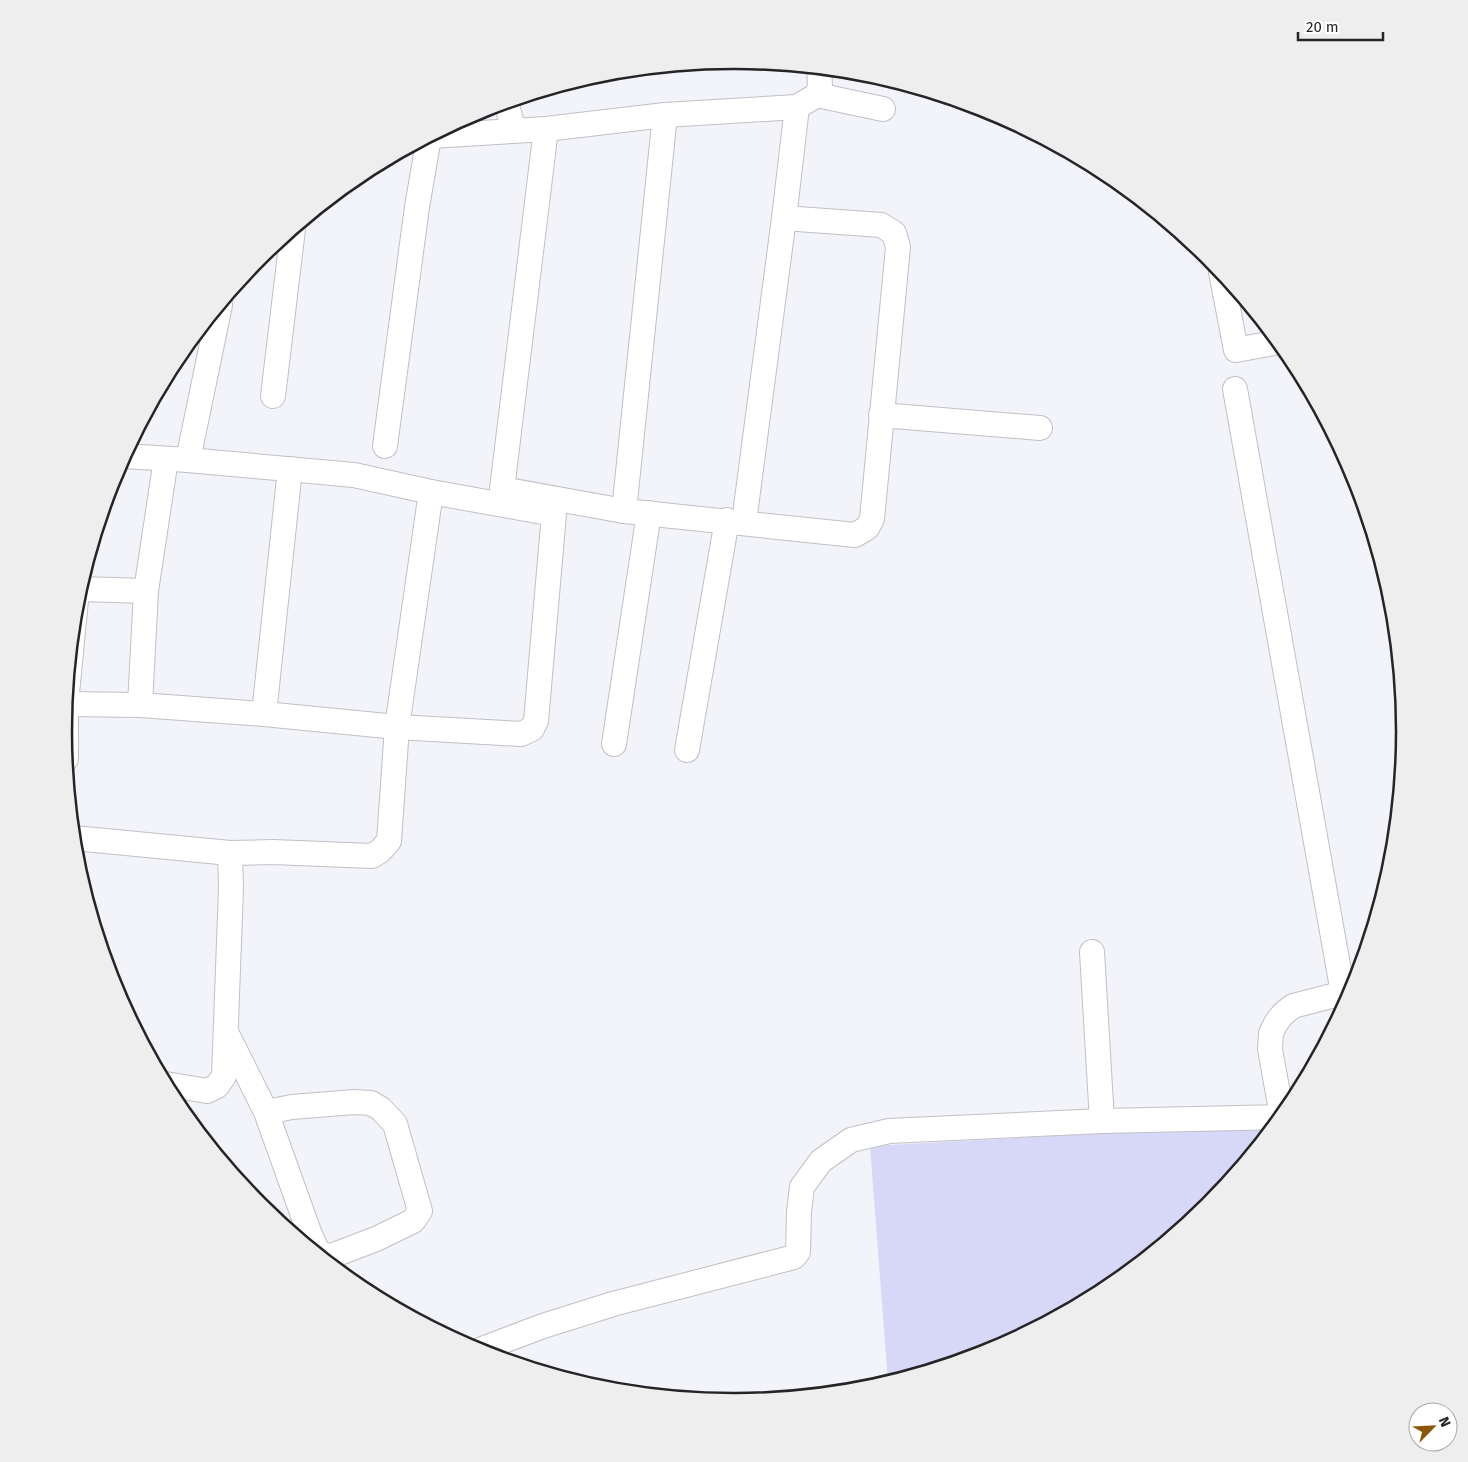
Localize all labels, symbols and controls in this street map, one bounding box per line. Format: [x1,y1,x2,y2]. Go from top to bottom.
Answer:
scale bar [1298,10,1383,42]
text: 20 m [1306,18,1339,36]
north arrow [1408,1402,1458,1452]
text: N [1435,1414,1454,1430]

